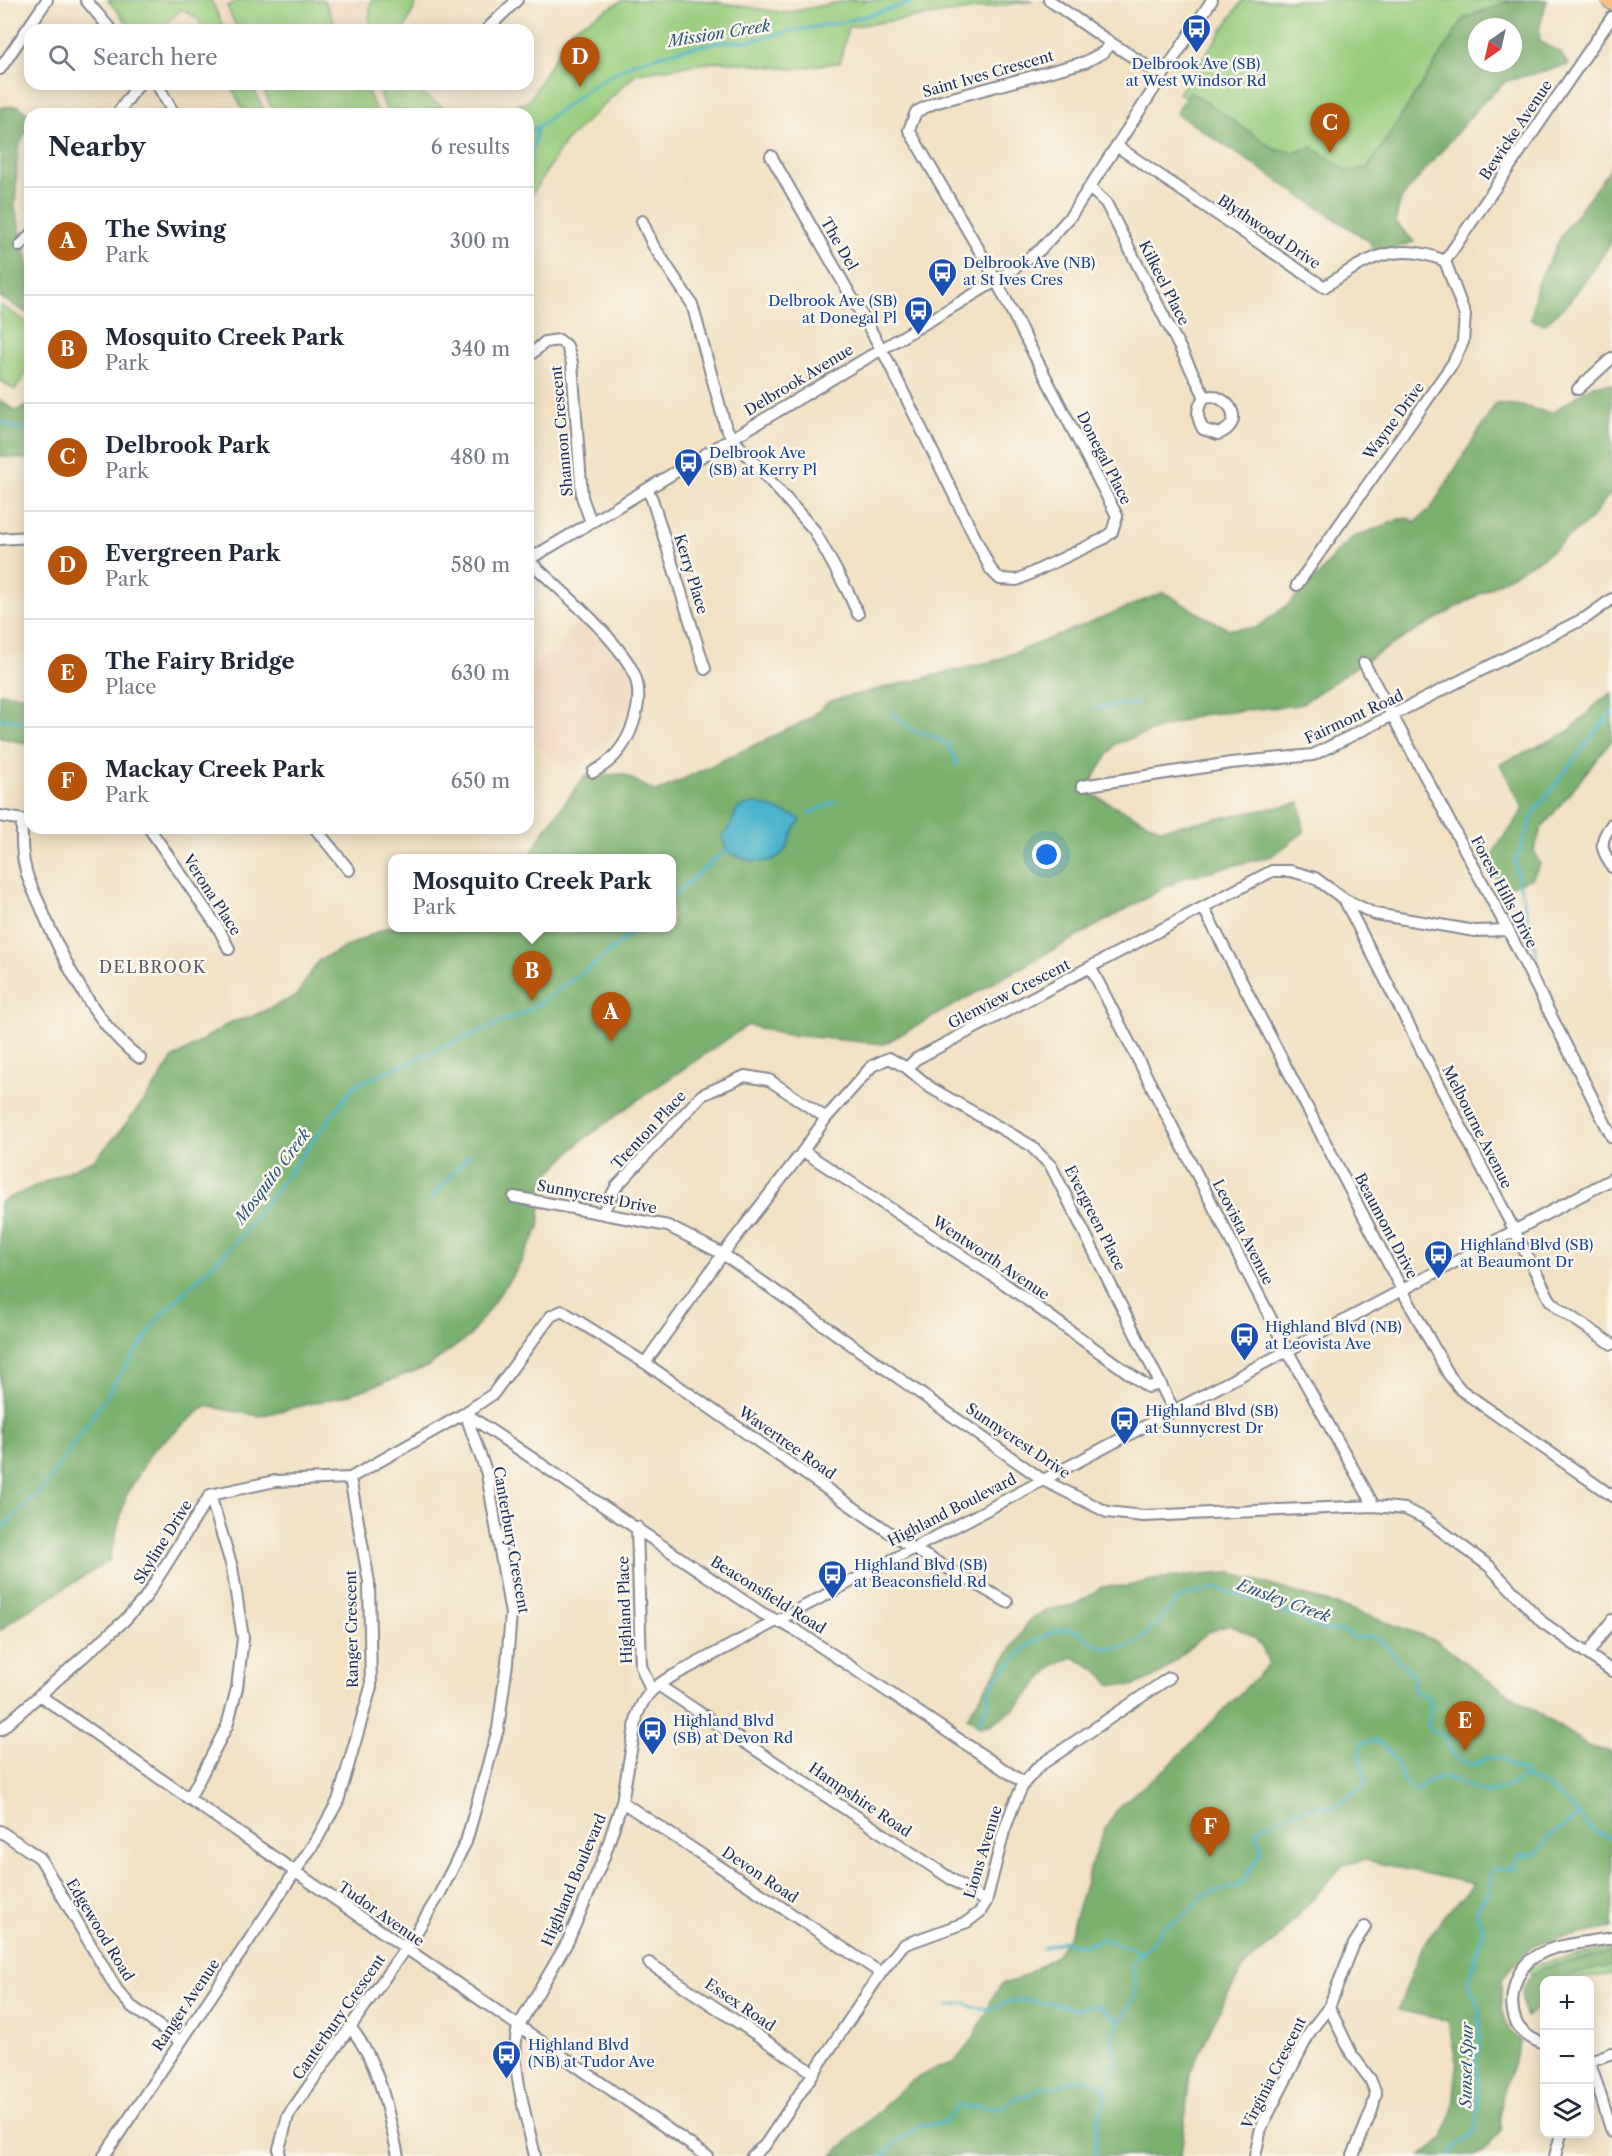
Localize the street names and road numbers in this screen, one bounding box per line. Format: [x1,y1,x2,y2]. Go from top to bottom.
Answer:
street label: Saint Ives Crescent [920,46,1056,101]
street label: Bewicke Avenue [1475,76,1556,183]
street label: Blythwood Drive [1214,190,1324,273]
street label: The Del [817,214,862,274]
street label: Kilkeel Place [1135,237,1194,328]
street label: Delbrook Avenue [741,340,857,420]
street label: Shannon Crescent [546,364,577,497]
street label: Wayne Drive [1358,378,1428,464]
street label: Donegal Place [1073,408,1136,507]
street label: Kerry Place [670,532,713,616]
street label: Fairmont Road [1301,685,1406,748]
street label: Forest Hills Drive [1467,832,1542,951]
street label: Verona Place [179,850,246,939]
street label: Glenview Crescent [945,954,1074,1033]
street label: Melbourne Avenue [1438,1062,1517,1192]
street label: Trenton Place [607,1086,690,1173]
street label: Evergreen Place [1061,1162,1130,1274]
street label: Beaumont Drive [1351,1170,1422,1282]
street label: Sunnycrest Drive [536,1176,659,1217]
street label: Leovista Avenue [1209,1176,1278,1288]
street label: Wentworth Avenue [928,1211,1053,1304]
street label: Sunnycrest Drive [963,1399,1074,1482]
street label: Wavertree Road [734,1401,840,1483]
street label: Canterbury Crescent [489,1465,534,1616]
street label: Highland Boulevard [884,1469,1019,1550]
street label: Skyline Drive [129,1496,196,1587]
street label: Beaconsfield Road [707,1551,829,1638]
street label: Highland Place [613,1556,636,1664]
street label: Ranger Crescent [341,1569,362,1688]
street label: Hampshire Road [805,1758,915,1841]
street label: Lions Avenue [959,1803,1006,1901]
street label: Highland Boulevard [537,1811,610,1949]
street label: Devon Road [719,1842,802,1907]
street label: Edgewood Road [62,1875,138,1984]
street label: Tudor Avenue [334,1877,428,1950]
street label: Canterbury Crescent [288,1950,389,2083]
street label: Ranger Avenue [148,1955,223,2054]
street label: Essex Road [701,1974,779,2035]
street label: Virginia Crescent [1237,2013,1310,2133]

